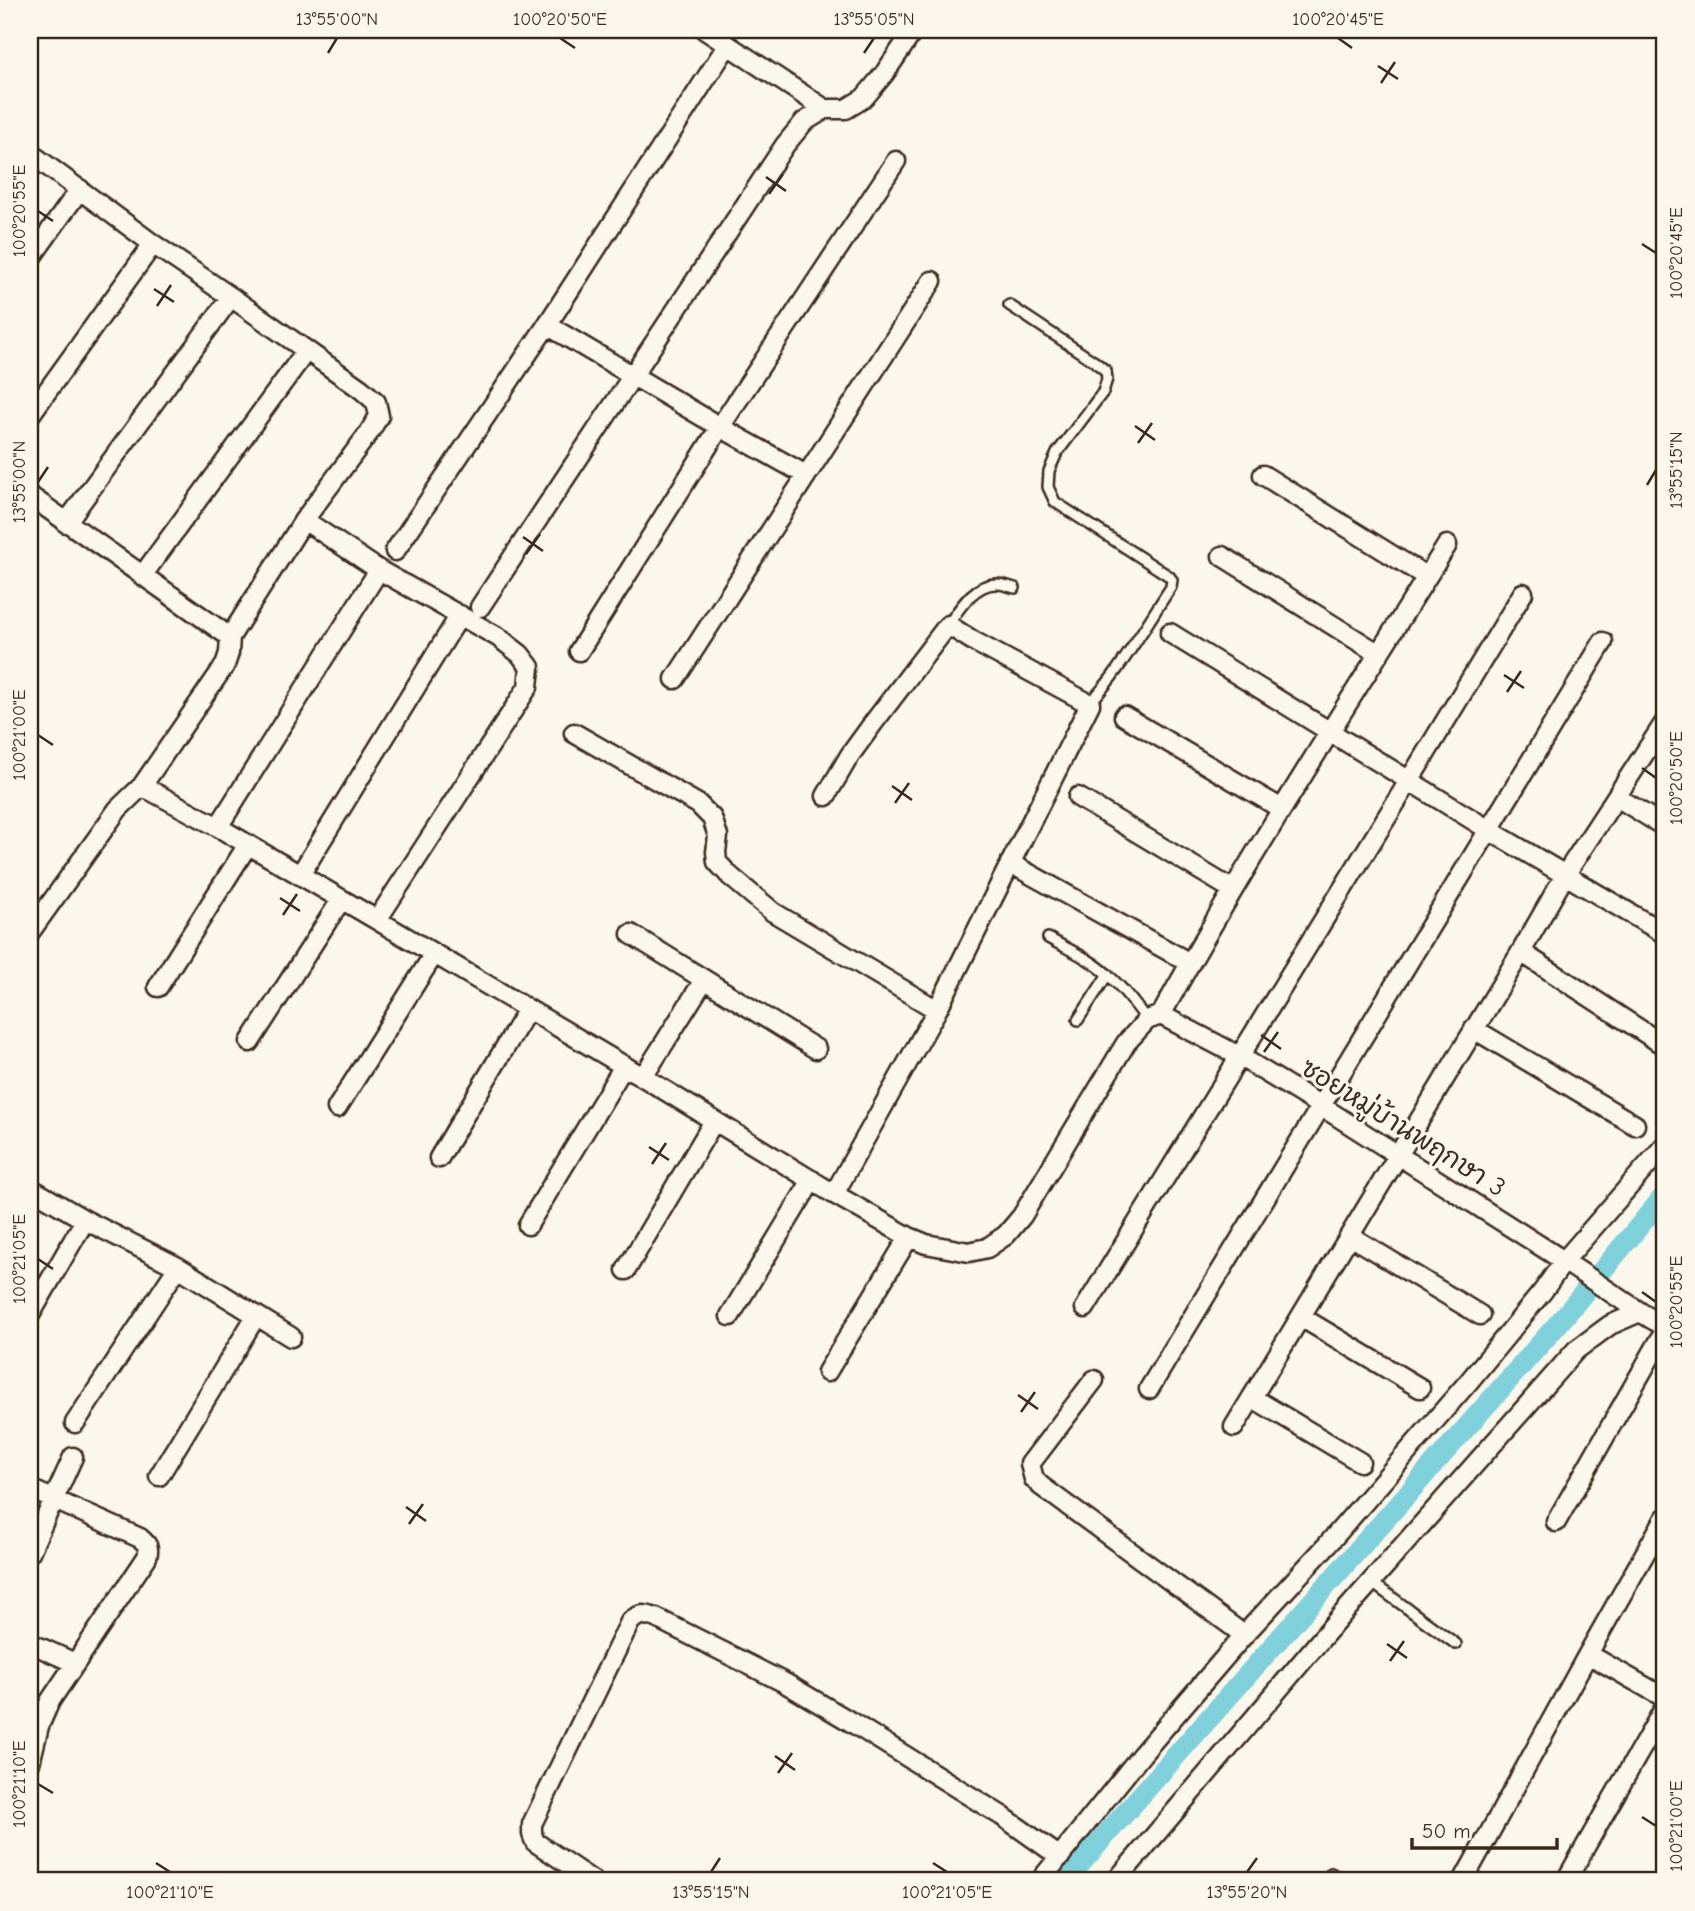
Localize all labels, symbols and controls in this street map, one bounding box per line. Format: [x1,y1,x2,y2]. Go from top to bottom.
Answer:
text: 13°55'00"N [296,9,378,30]
text: 100°20'50"E [513,9,607,30]
text: 13°55'05"N [833,9,915,30]
text: 100°20'45"E [1292,9,1384,30]
text: 100°20'55"E [9,164,30,257]
text: 100°20'45"E [1666,207,1687,299]
text: 13°55'15"N [1666,431,1687,509]
text: 13°55'00"N [9,441,30,523]
text: 100°21'00"E [9,689,30,781]
text: 100°20'50"E [1666,731,1687,825]
street label: ซอยหมู่บ้านพฤกษา 3 [1294,1051,1512,1206]
text: 100°21'05"E [9,1214,30,1304]
text: 100°20'55"E [1666,1255,1687,1348]
text: 100°21'10"E [9,1740,30,1828]
text: 100°21'00"E [1666,1780,1687,1872]
scale bar [1412,1806,1557,1850]
text: 50 m [1422,1819,1471,1843]
text: 100°21'10"E [126,1882,214,1903]
text: 13°55'15"N [672,1882,750,1903]
text: 100°21'05"E [902,1882,992,1903]
text: 13°55'20"N [1207,1882,1287,1903]

